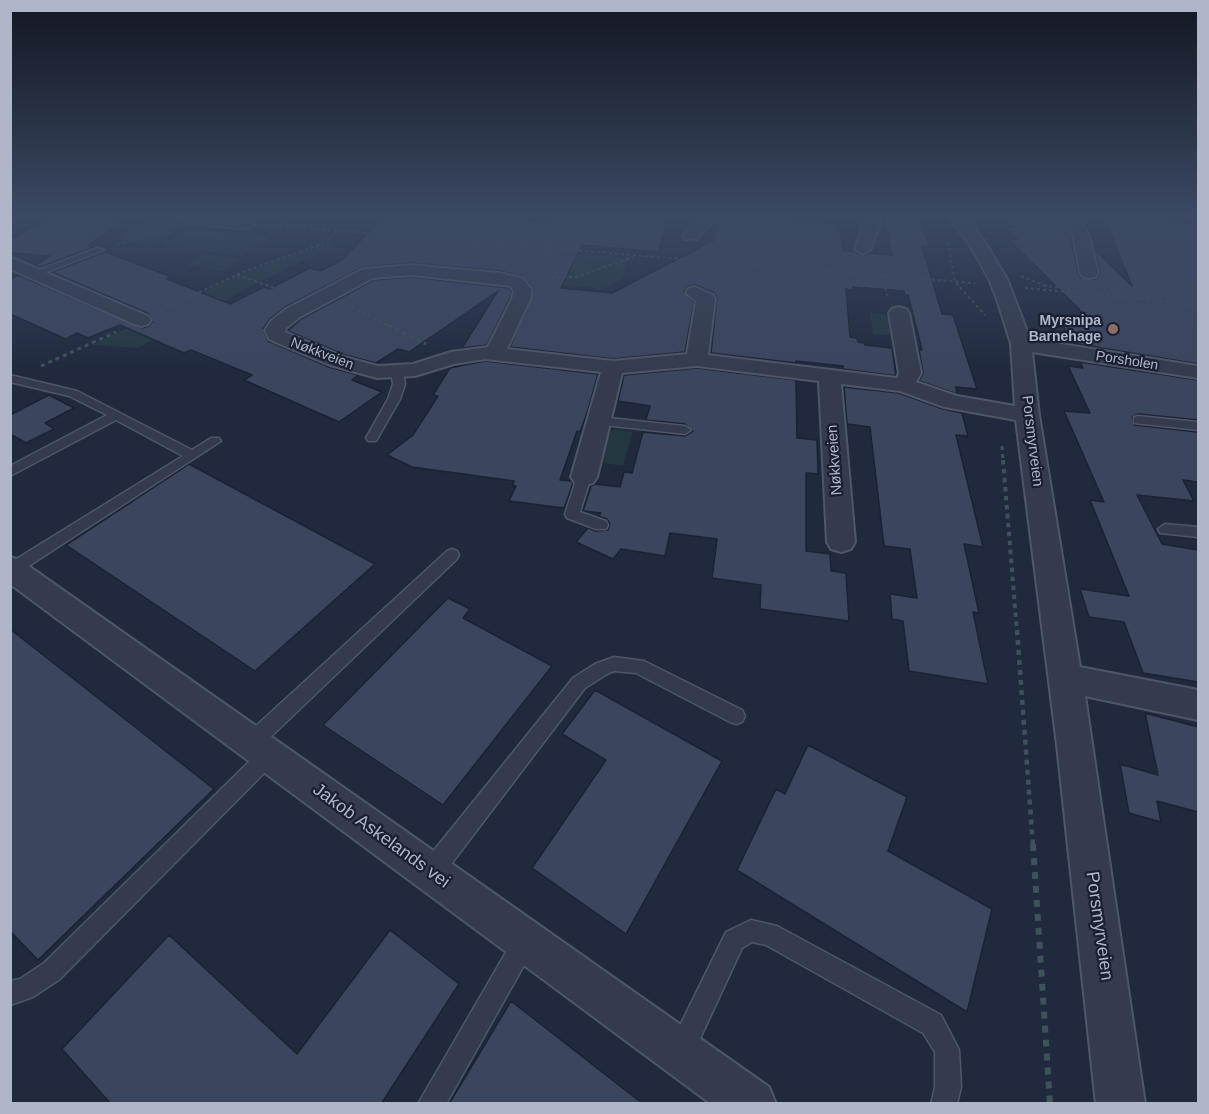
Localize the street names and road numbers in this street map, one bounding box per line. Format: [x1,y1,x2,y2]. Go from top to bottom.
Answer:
street label: Nøkkveien [288,334,356,374]
street label: Porsholen [1095,348,1159,374]
street label: Porsmyrveien [1017,394,1047,488]
street label: Nøkkveien [824,424,846,496]
street label: Jakob Askelands vei [308,779,454,893]
street label: Porsmyrveien [1081,870,1117,982]

